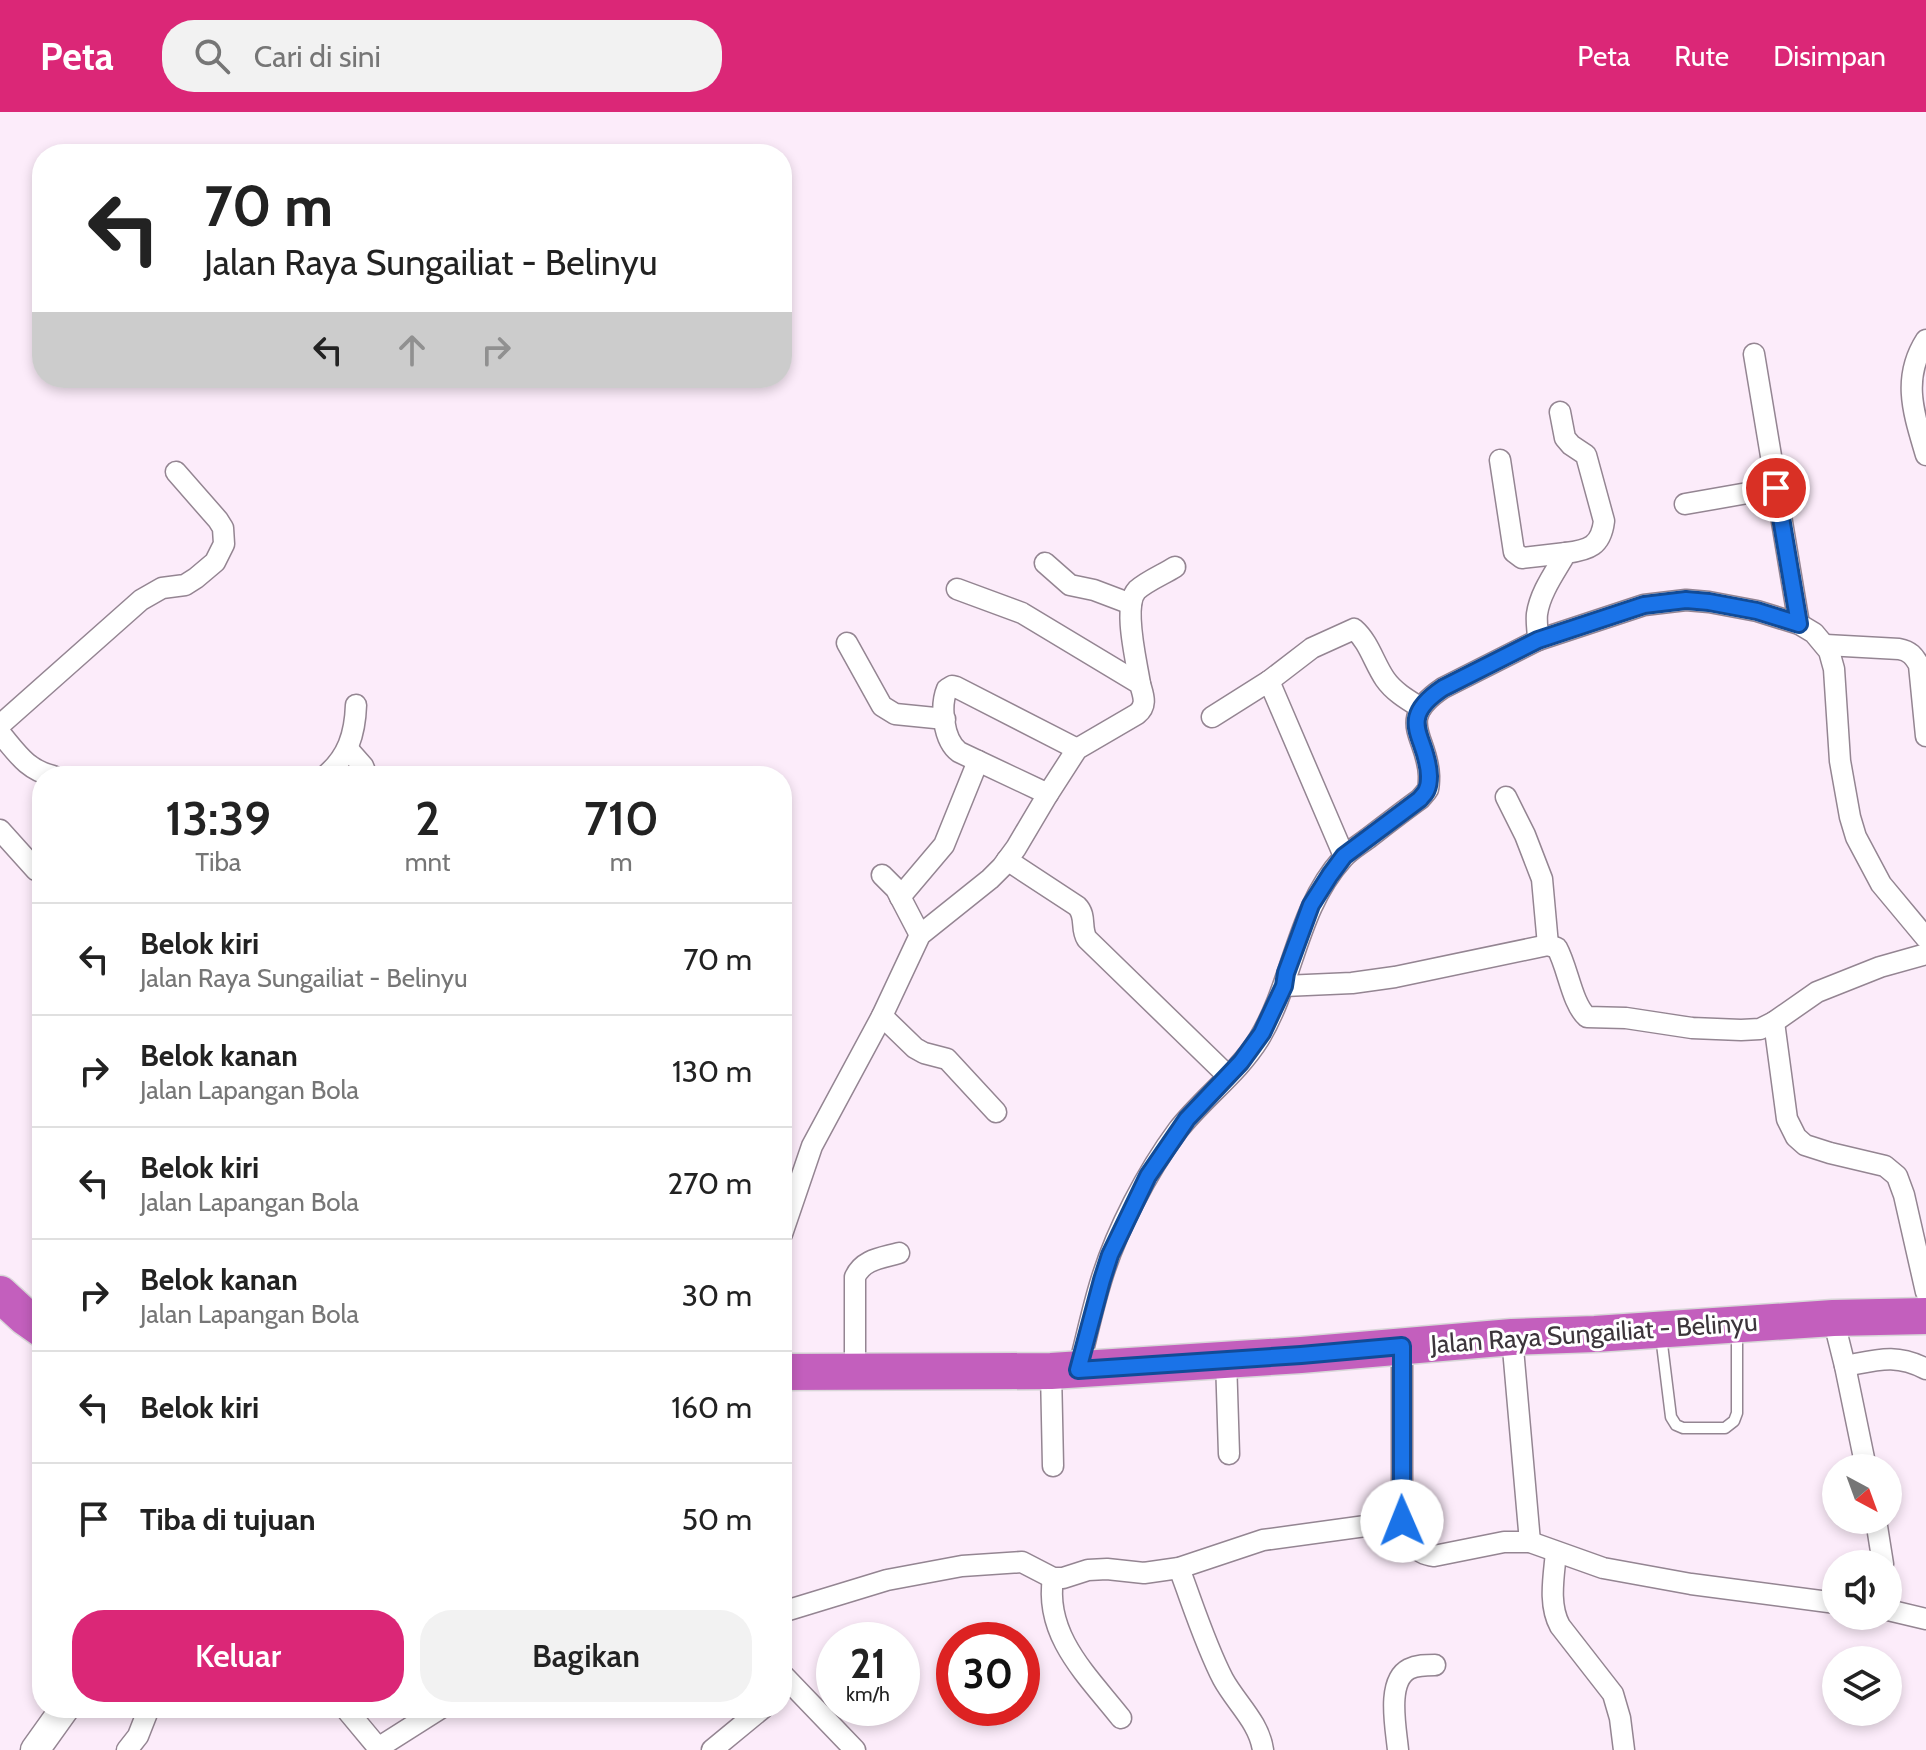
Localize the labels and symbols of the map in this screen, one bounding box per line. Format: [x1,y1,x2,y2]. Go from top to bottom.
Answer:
pin [1742,454,1810,522]
street label: Jalan Raya Sungailiat - Belinyu [1429,1306,1758,1360]
north arrow [1822,1454,1902,1534]
position arrow [1360,1479,1444,1563]
speed limit sign: 30 [936,1622,1040,1726]

